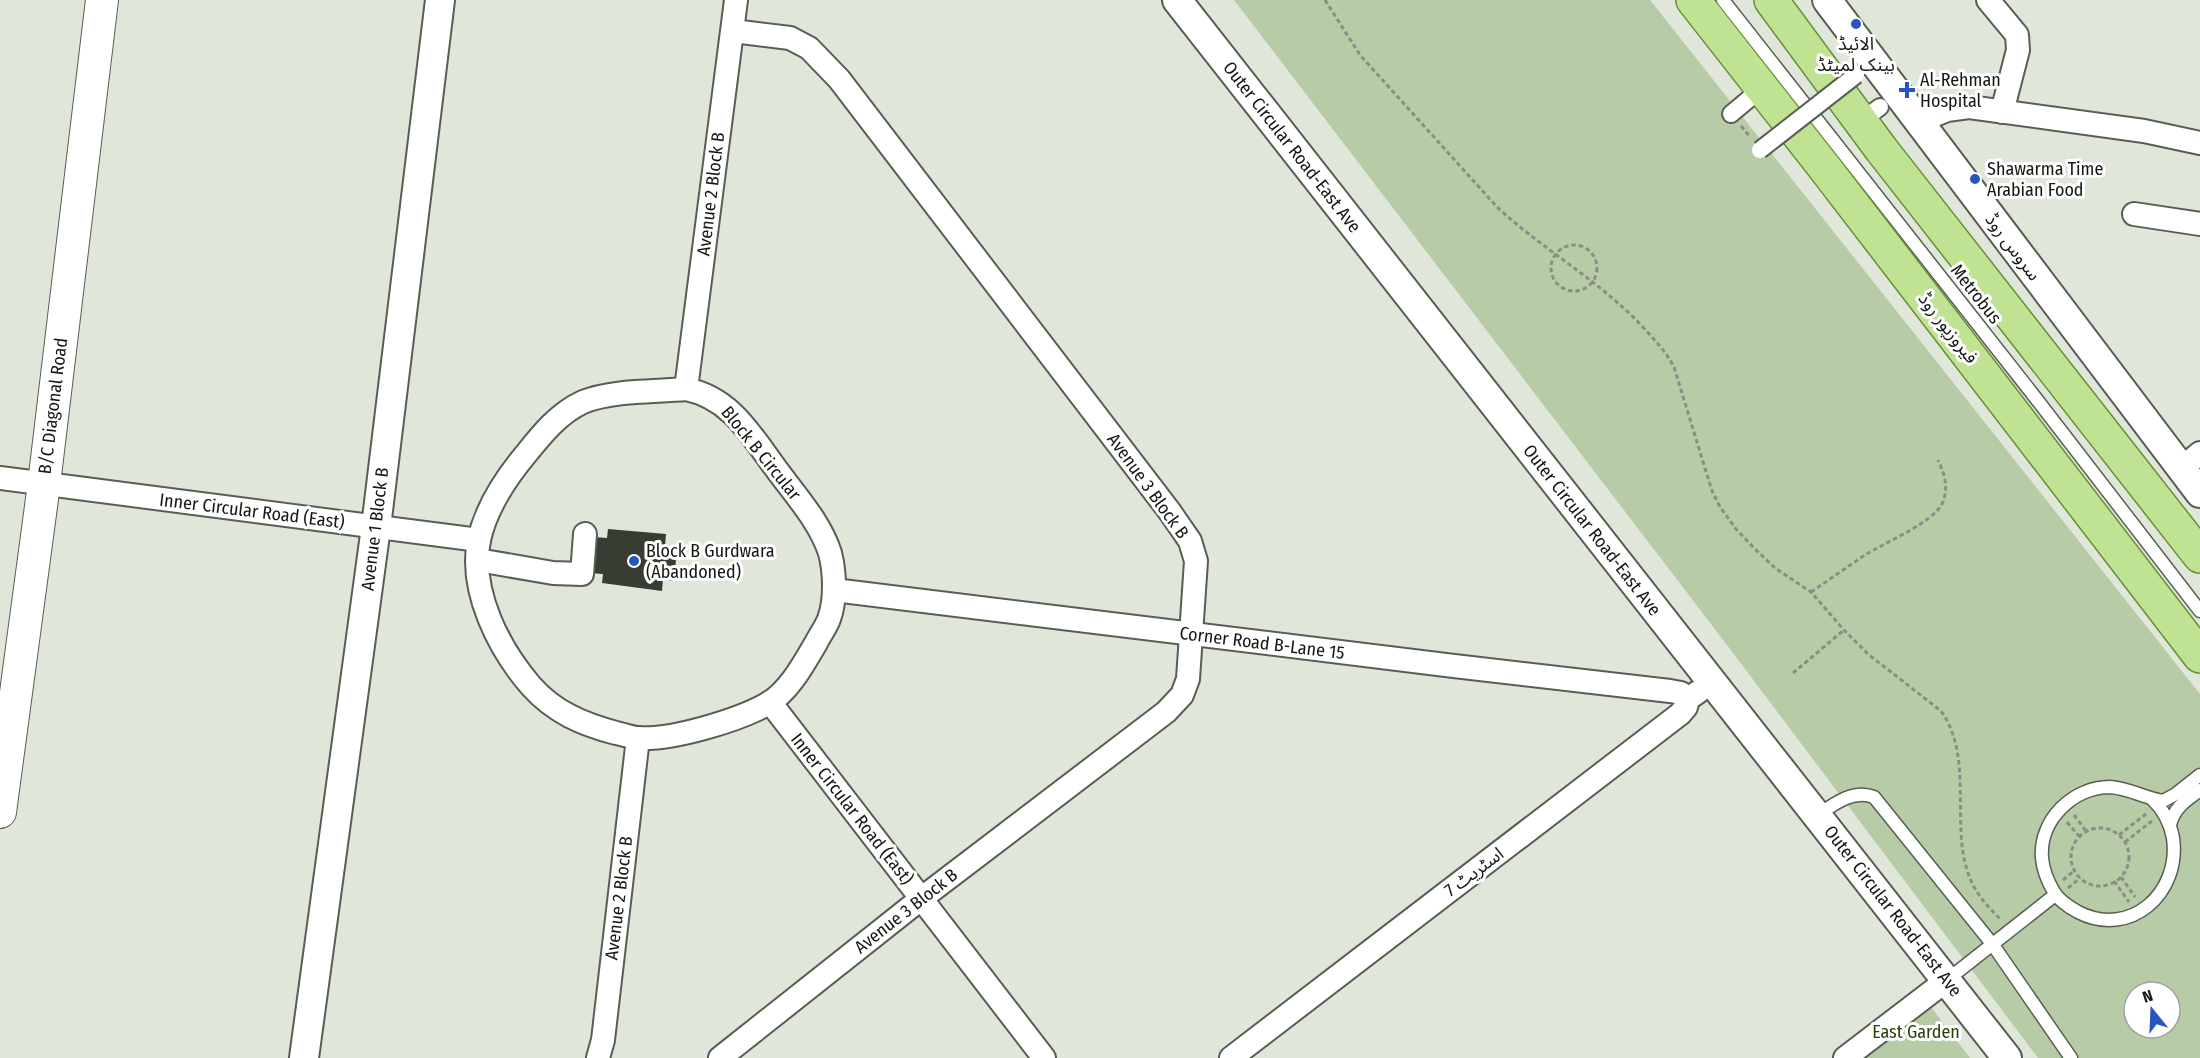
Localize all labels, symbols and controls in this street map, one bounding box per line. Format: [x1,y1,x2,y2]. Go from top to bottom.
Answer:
marker: الائیڈ بینک لمیٹڈ [1849,17,1863,31]
place label: الائیڈ بینک لمیٹڈ [1817,33,1895,76]
street label: Outer Circular Road-East Ave [1218,57,1366,237]
place label: Al-Rehman Hospital [1920,69,2001,112]
marker: Al-Rehman Hospital [1898,81,1916,99]
street label: Avenue 2 Block B [692,131,730,257]
place label: Shawarma Time Arabian Food [1987,158,2103,201]
marker: Shawarma Time Arabian Food [1968,172,1982,186]
street label: سروس روڈ [1981,209,2045,285]
street label: Metrobus [1946,260,2006,328]
street label: فیروزپور روڈ [1913,288,1983,368]
street label: B/C Diagonal Road [34,337,72,475]
street label: Block B Circular [716,402,806,505]
street label: Avenue 3 Block B [1102,429,1194,543]
street label: Outer Circular Road-East Ave [1518,440,1666,620]
street label: Avenue 1 Block B [357,466,393,592]
street label: Inner Circular Road (East) [158,489,346,533]
place label: Block B Gurdwara (Abandoned) [646,540,775,583]
marker: Block B Gurdwara (Abandoned) [627,554,641,568]
street label: Corner Road B-Lane 15 [1178,622,1346,664]
street label: Inner Circular Road (East) [786,729,918,889]
street label: Outer Circular Road-East Ave [1819,821,1967,1001]
street label: Avenue 2 Block B [600,835,638,961]
street label: اسٹریٹ 7 [1440,843,1508,901]
street label: Avenue 3 Block B [850,864,962,958]
north arrow [2122,980,2182,1040]
text: N [2140,986,2155,1007]
park label: East Garden [1872,1021,1960,1043]

